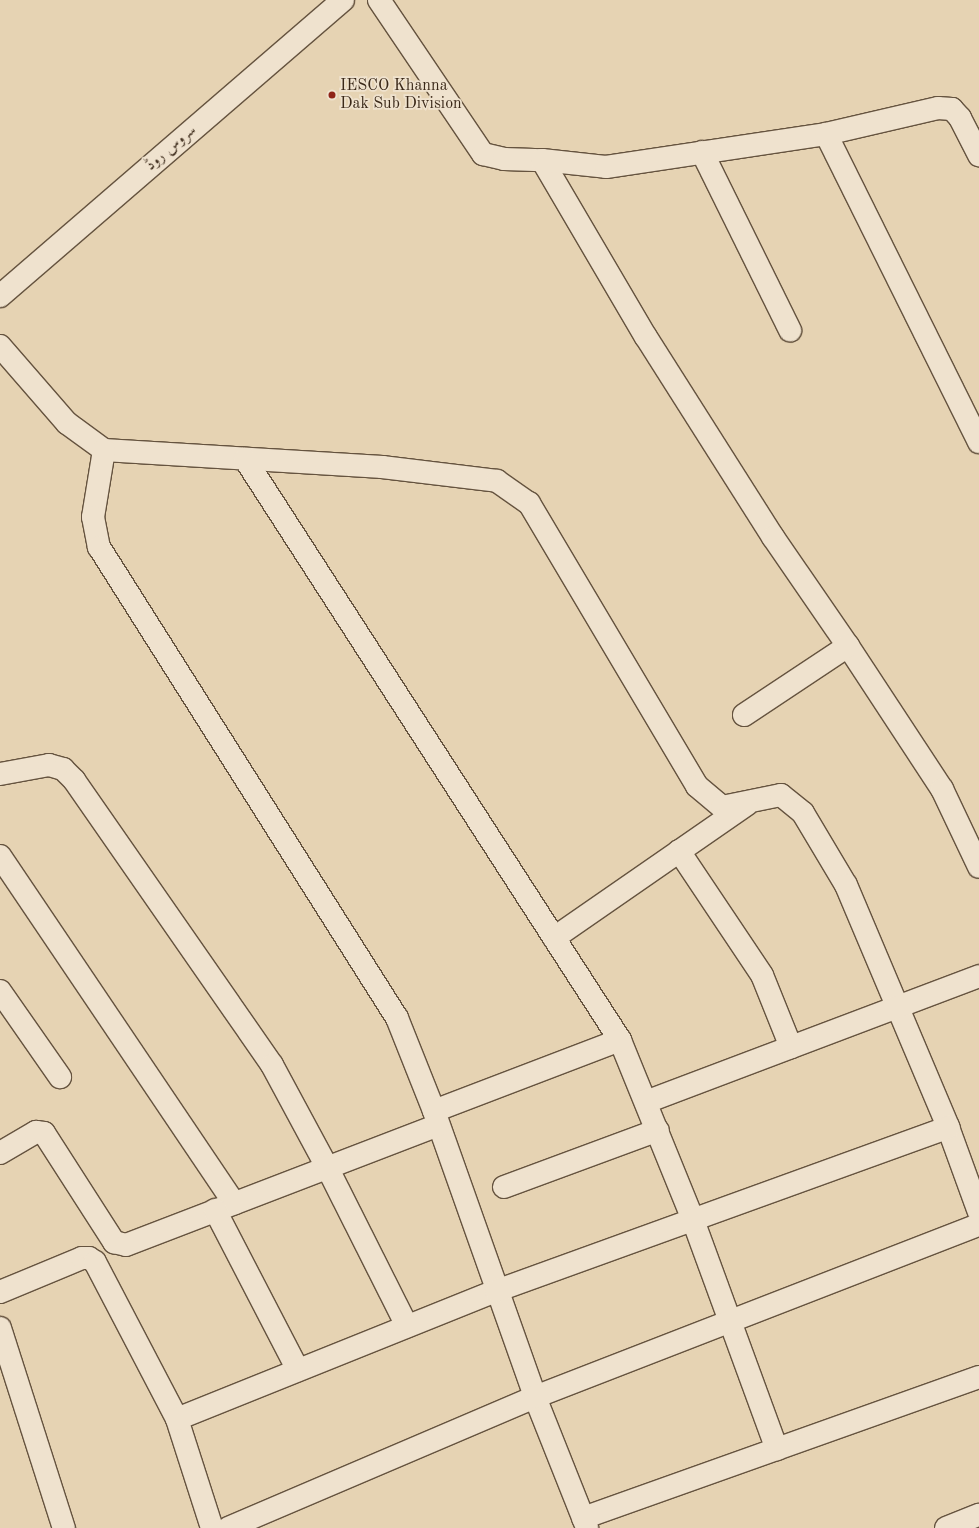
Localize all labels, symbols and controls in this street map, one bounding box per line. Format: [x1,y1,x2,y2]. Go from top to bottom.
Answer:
place label: IESCO Khanna Dak Sub Division [340,76,462,114]
marker: IESCO Khanna Dak Sub Division [327,90,337,100]
street label: سروس روڈ [142,121,200,175]

